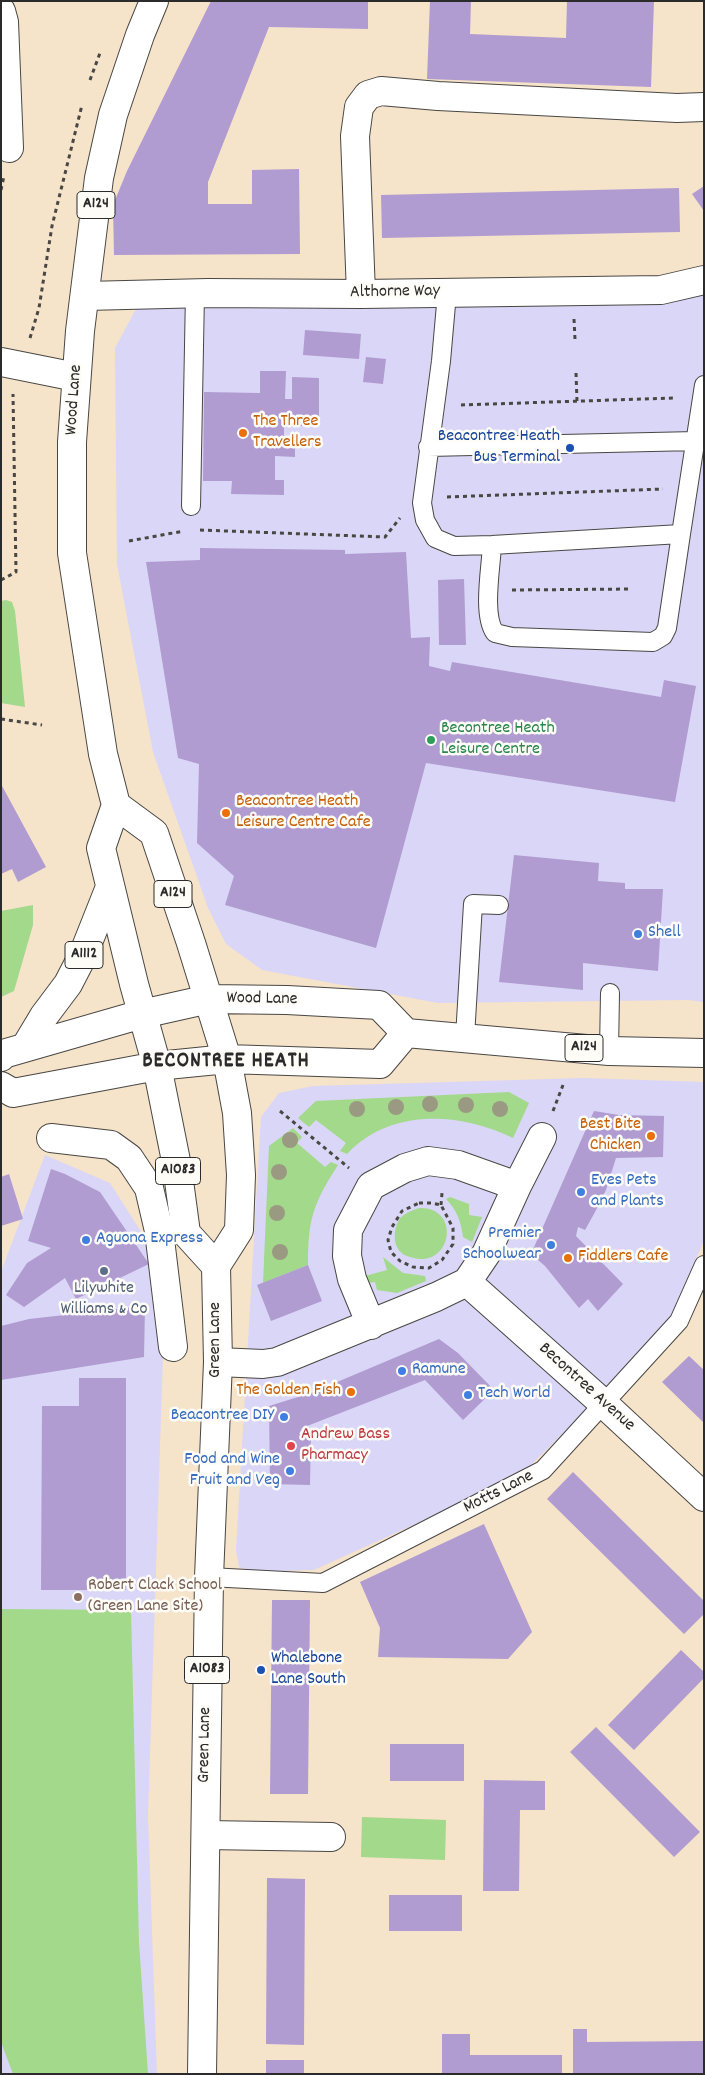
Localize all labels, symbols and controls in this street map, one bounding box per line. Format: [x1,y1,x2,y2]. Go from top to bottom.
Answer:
road number: A124 [77,192,115,218]
street label: Althorne Way [350,281,440,305]
street label: Wood Lane [62,364,88,436]
place label: The Three Travellers [253,412,321,454]
marker: The Three Travellers [237,427,249,439]
place label: Beacontree Heath Bus Terminal [438,427,560,469]
marker: Beacontree Heath Bus Terminal [564,442,576,454]
place label: Becontree Heath Leisure Centre [441,719,555,762]
marker: Becontree Heath Leisure Centre [425,734,437,746]
place label: Beacontree Heath Leisure Centre Cafe [236,792,371,834]
marker: Beacontree Heath Leisure Centre Cafe [220,807,232,819]
road number: A124 [154,881,192,908]
place label: Shell [648,923,681,945]
marker: Shell [632,928,644,940]
road number: A1112 [65,942,103,968]
street label: Wood Lane [226,989,298,1011]
road number: A124 [565,1034,603,1062]
district label: BECONTREE HEATH [140,1050,312,1076]
place label: Best Bite Chicken [580,1115,641,1158]
marker: Best Bite Chicken [645,1130,657,1142]
road number: A1083 [156,1158,200,1184]
place label: Eves Pets and Plants [591,1171,664,1214]
marker: Eves Pets and Plants [575,1186,587,1198]
place label: Premier Schoolwear [463,1224,541,1266]
place label: Aguona Express [96,1229,203,1251]
marker: Aguona Express [80,1234,92,1246]
marker: Premier Schoolwear [545,1239,557,1251]
place label: Fiddlers Cafe [578,1247,668,1269]
marker: Fiddlers Cafe [562,1252,574,1264]
marker: Lilywhite Williams & Co [98,1265,110,1277]
place label: Lilywhite Williams & Co [61,1279,147,1322]
street label: Green Lane [206,1302,228,1378]
street label: Becontree Avenue [533,1339,639,1437]
place label: Ramune [412,1360,466,1382]
marker: Ramune [396,1365,408,1377]
place label: The Golden Fish [236,1381,341,1403]
place label: Tech World [478,1384,550,1406]
marker: The Golden Fish [345,1386,357,1398]
marker: Tech World [462,1389,474,1401]
place label: Beacontree DIY [171,1406,274,1428]
marker: Beacontree DIY [278,1411,290,1423]
place label: Andrew Bass Pharmacy [301,1425,390,1468]
marker: Andrew Bass Pharmacy [285,1440,297,1452]
place label: Food and Wine Fruit and Veg [184,1450,280,1492]
marker: Food and Wine Fruit and Veg [284,1465,296,1477]
street label: Motts Lane [460,1466,538,1520]
place label: Robert Clack School (Green Lane Site) [88,1576,222,1618]
marker: Robert Clack School (Green Lane Site) [72,1591,84,1603]
place label: Whalebone Lane South [271,1649,346,1692]
road number: A1083 [184,1656,230,1684]
marker: Whalebone Lane South [255,1664,267,1676]
street label: Green Lane [195,1707,217,1783]

